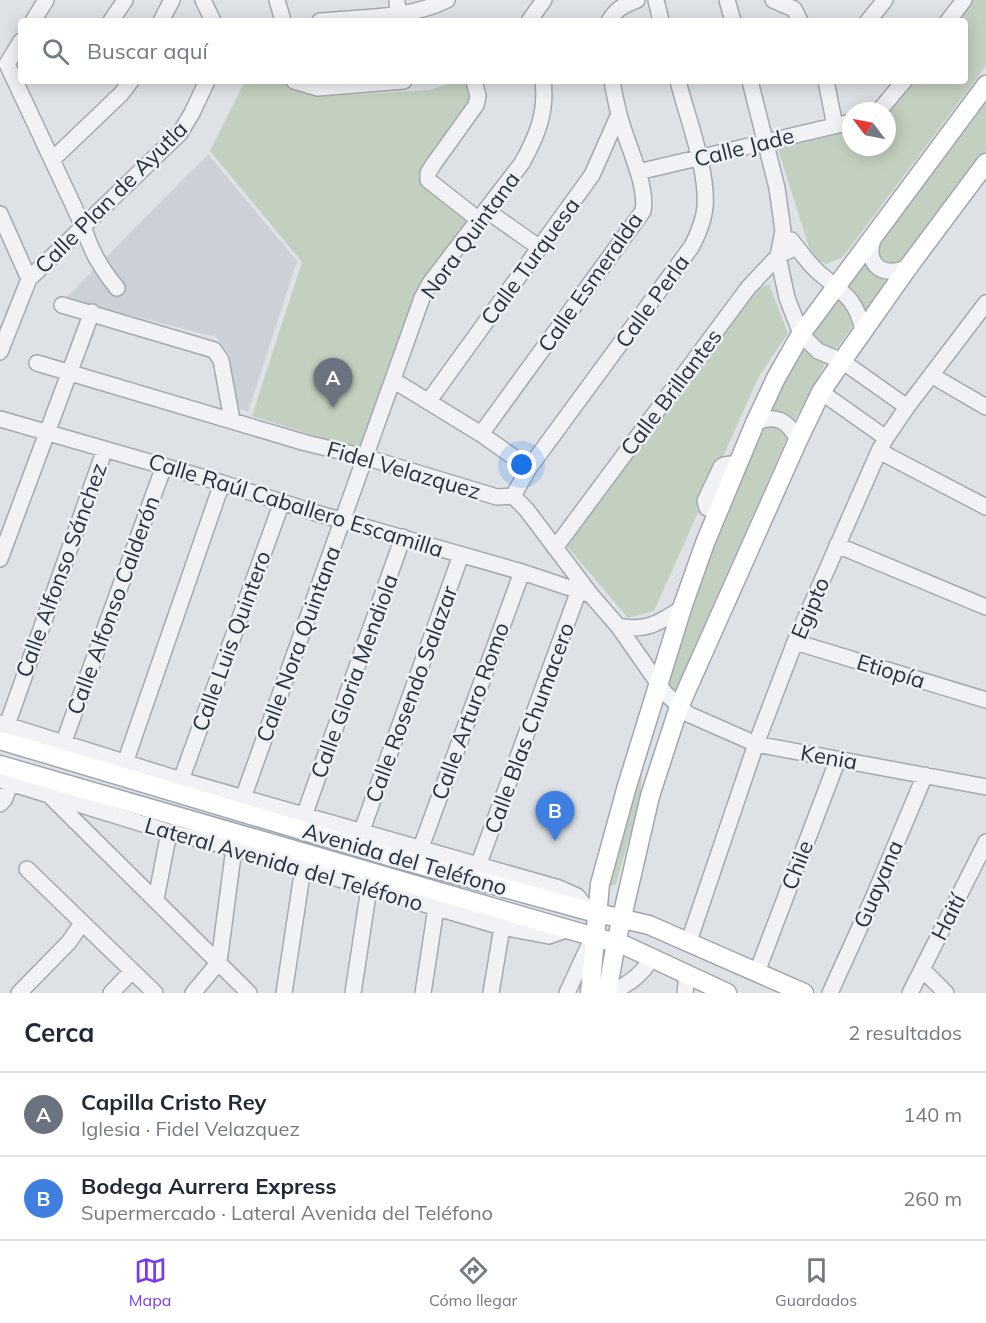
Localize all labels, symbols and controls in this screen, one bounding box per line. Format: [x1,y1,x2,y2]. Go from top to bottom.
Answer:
search box [18,18,968,84]
icon: search [39,35,72,68]
text: Buscar aquí [87,37,208,65]
north arrow [842,102,896,156]
street label: Calle Plan de Ayutla [29,115,193,279]
street label: Calle Jade [691,121,797,173]
street label: Nora Quintana [414,166,526,304]
street label: Calle Turquesa [475,192,585,330]
street label: Calle Esmeralda [532,207,648,357]
street label: Calle Perla [609,249,695,353]
street label: Calle Brillantes [614,323,728,461]
pin: A [314,358,352,408]
street label: Fidel Velazquez [324,435,484,505]
street label: Calle Raúl Caballero Escamilla [145,447,447,563]
your location [507,450,536,479]
street label: Calle Alfonso Sánchez [9,459,113,681]
street label: Calle Alfonso Calderón [60,492,166,718]
street label: Calle Nora Quintana [249,542,347,746]
street label: Calle Luis Quintero [185,547,277,735]
street label: Calle Gloria Mendiola [304,570,404,782]
street label: Egipto [784,573,836,643]
street label: Calle Rosendo Salazar [359,582,463,806]
street label: Calle Arturo Romo [425,618,515,804]
street label: Calle Blas Chumacero [479,619,579,837]
street label: Etiopía [853,647,929,695]
street label: Kenia [799,738,859,776]
pin: B [536,792,574,841]
street label: Lateral Avenida del Teléfono [142,811,426,917]
street label: Avenida del Teléfono [300,816,510,902]
street label: Chile [775,836,819,894]
street label: Guayana [847,836,909,932]
street label: Haití [925,888,972,945]
text: Cerca [24,1016,94,1049]
text: 2 resultados [848,1020,962,1045]
text: Capilla Cristo Rey [81,1088,266,1116]
text: A [36,1102,51,1127]
text: 140 m [903,1102,962,1127]
text: Iglesia · Fidel Velazquez [81,1116,300,1141]
text: Bodega Aurrera Express [81,1172,337,1200]
text: B [37,1186,50,1211]
text: 260 m [903,1186,962,1211]
text: Supermercado · Lateral Avenida del Teléfono [81,1200,493,1225]
tab: Mapa [129,1254,171,1310]
tab: Cómo llegar [429,1254,517,1310]
tab: Guardados [775,1254,857,1310]

